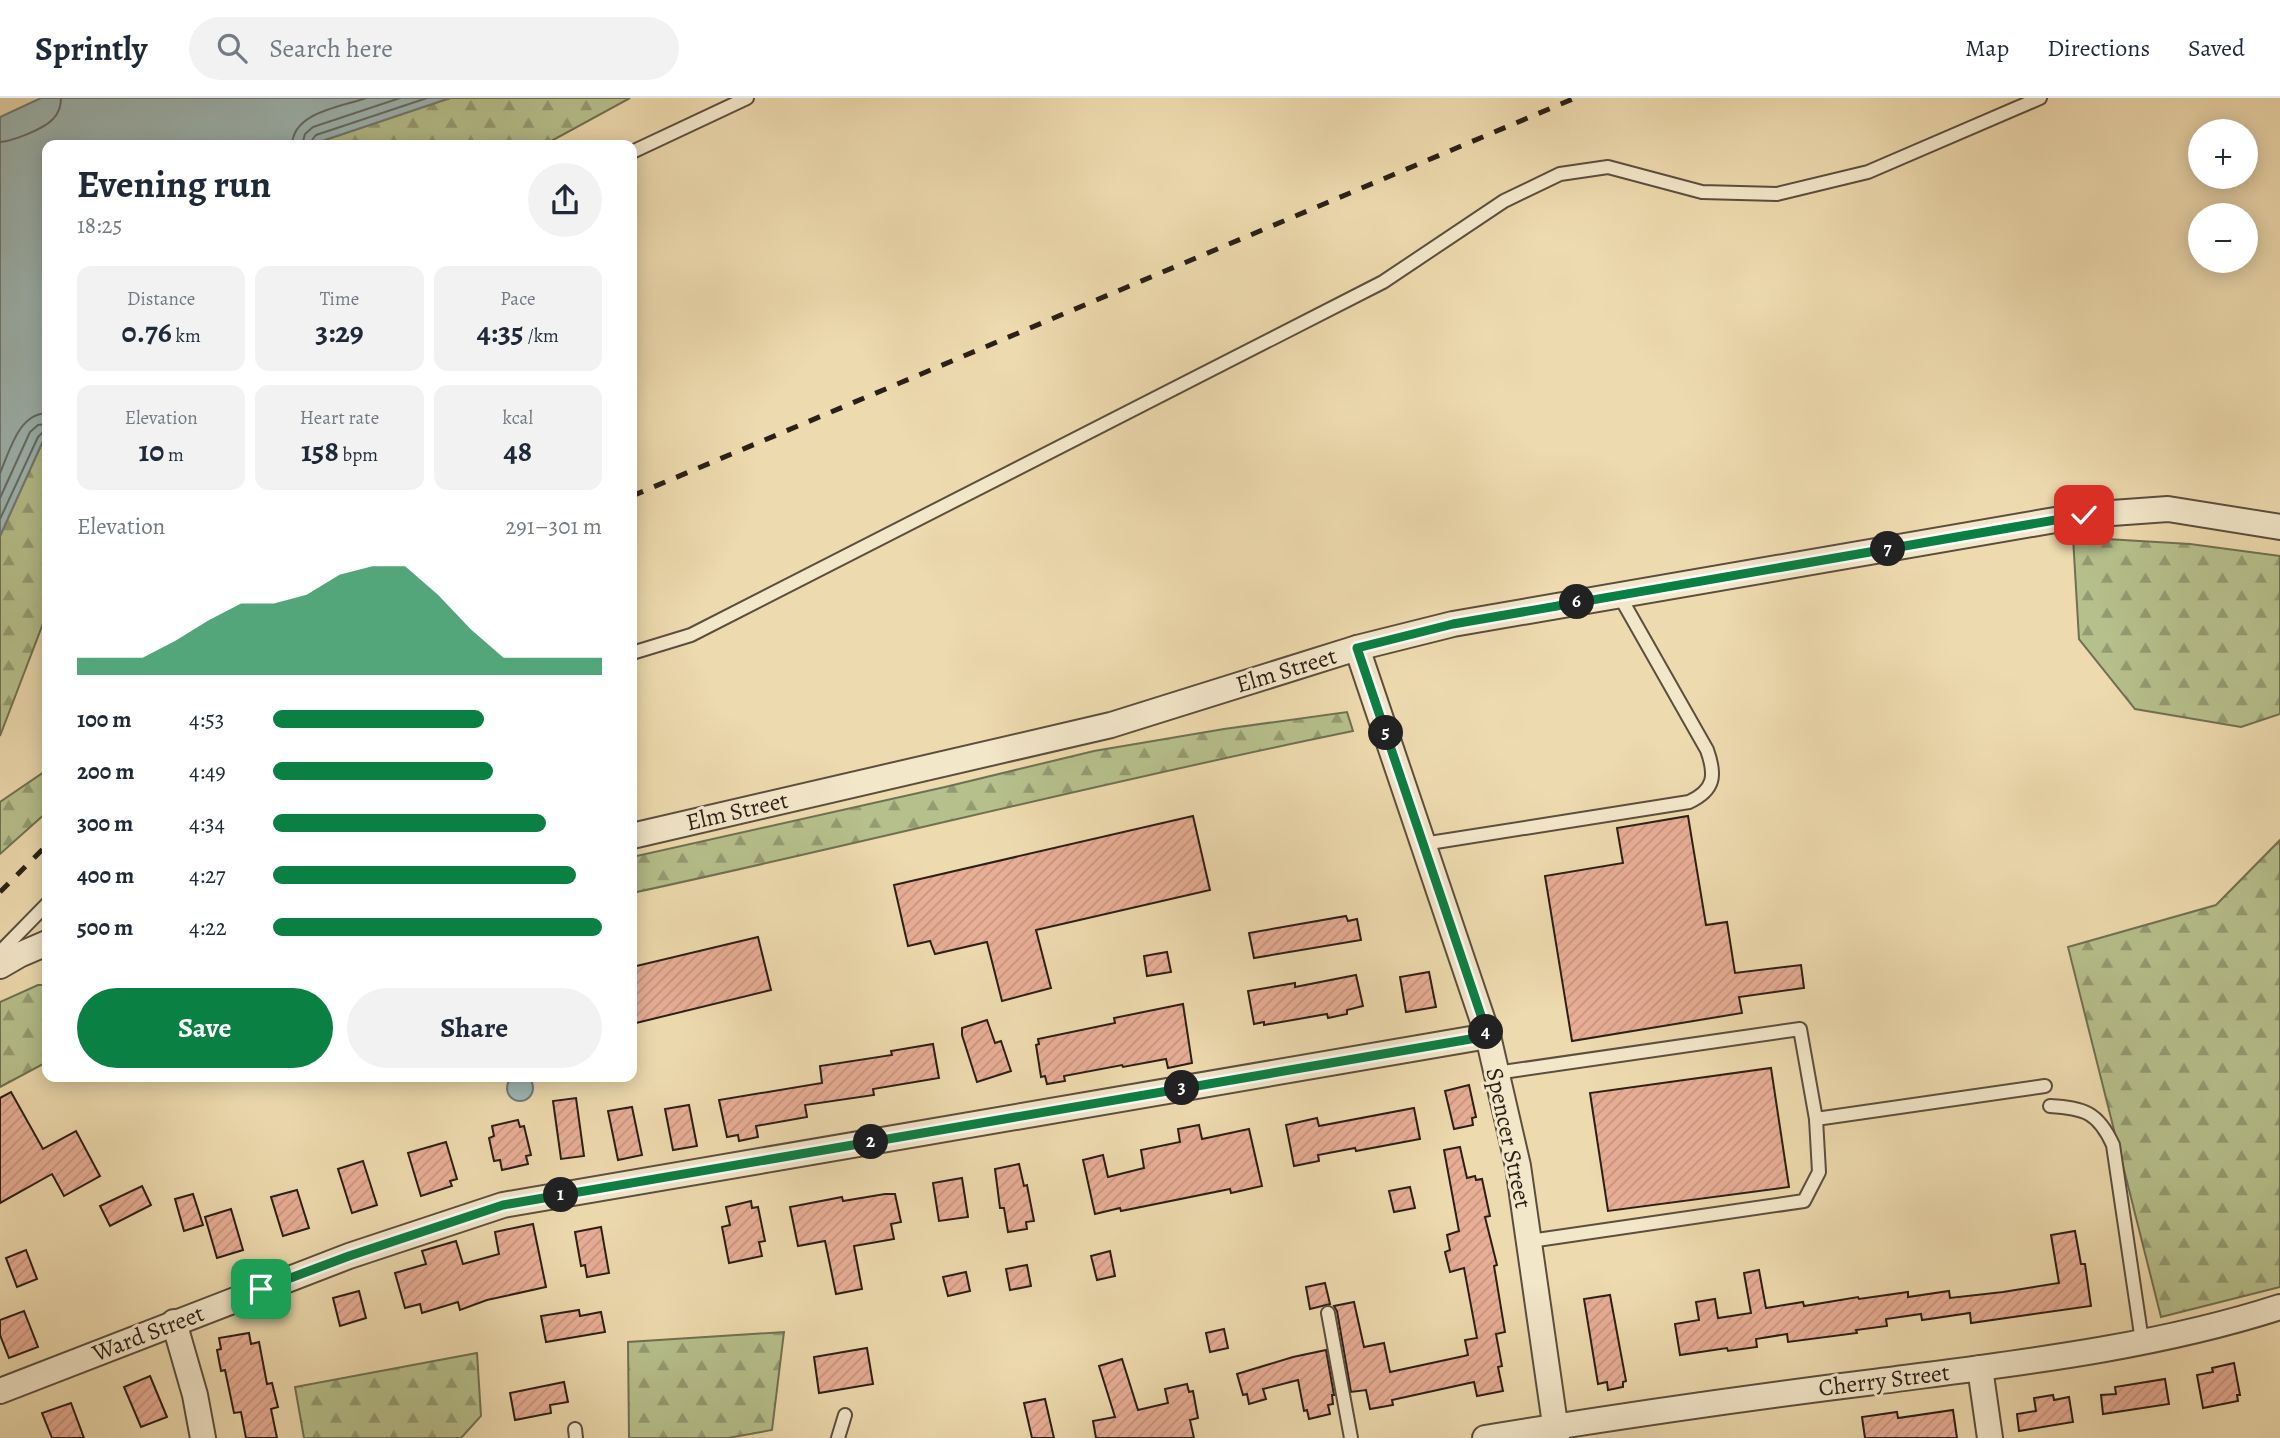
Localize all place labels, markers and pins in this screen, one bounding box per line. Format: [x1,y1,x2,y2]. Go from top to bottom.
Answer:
pin [2054,485,2114,545]
pin: 7 [1870,532,1906,566]
pin: 6 [1560,584,1594,620]
pin: 5 [1368,716,1404,750]
pin: 4 [1468,1014,1504,1049]
pin: 3 [1164,1070,1200,1105]
pin: 2 [854,1124,888,1160]
pin: 1 [544,1178,578,1212]
pin [231,1259,291,1319]

